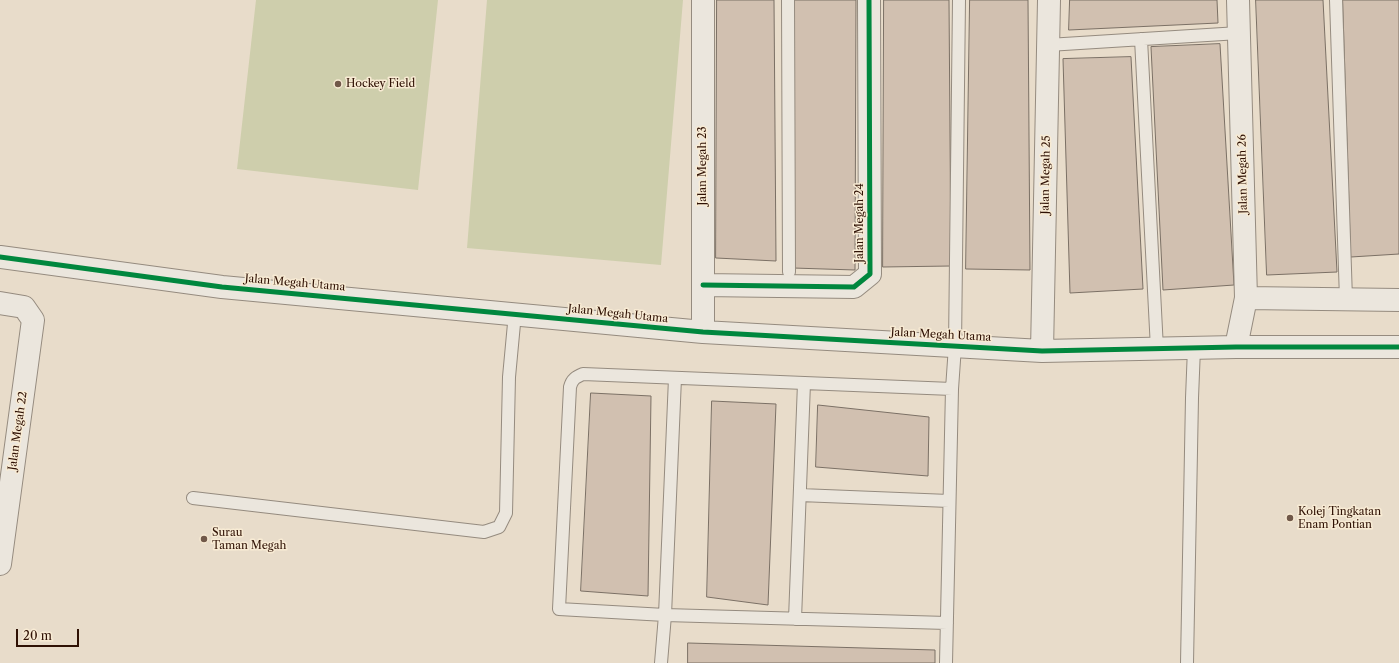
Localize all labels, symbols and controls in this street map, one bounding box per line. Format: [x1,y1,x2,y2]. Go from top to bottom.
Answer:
place label: Hockey Field [346,77,415,91]
marker: Hockey Field [333,79,343,89]
street label: Jalan Megah 23 [696,126,710,206]
street label: Jalan Megah 26 [1236,134,1250,214]
street label: Jalan Megah 25 [1039,135,1053,215]
street label: Jalan Megah 24 [853,183,867,263]
street label: Jalan Megah Utama [244,272,346,294]
street label: Jalan Megah Utama [567,302,669,326]
street label: Jalan Megah Utama [890,326,992,344]
street label: Jalan Megah 22 [6,391,30,471]
place label: Kolej Tingkatan Enam Pontian [1298,505,1381,531]
marker: Kolej Tingkatan Enam Pontian [1285,513,1295,523]
place label: Surau Taman Megah [212,526,286,552]
marker: Surau Taman Megah [199,534,209,544]
scale bar [18,621,81,647]
text: 20 m [23,628,52,643]

